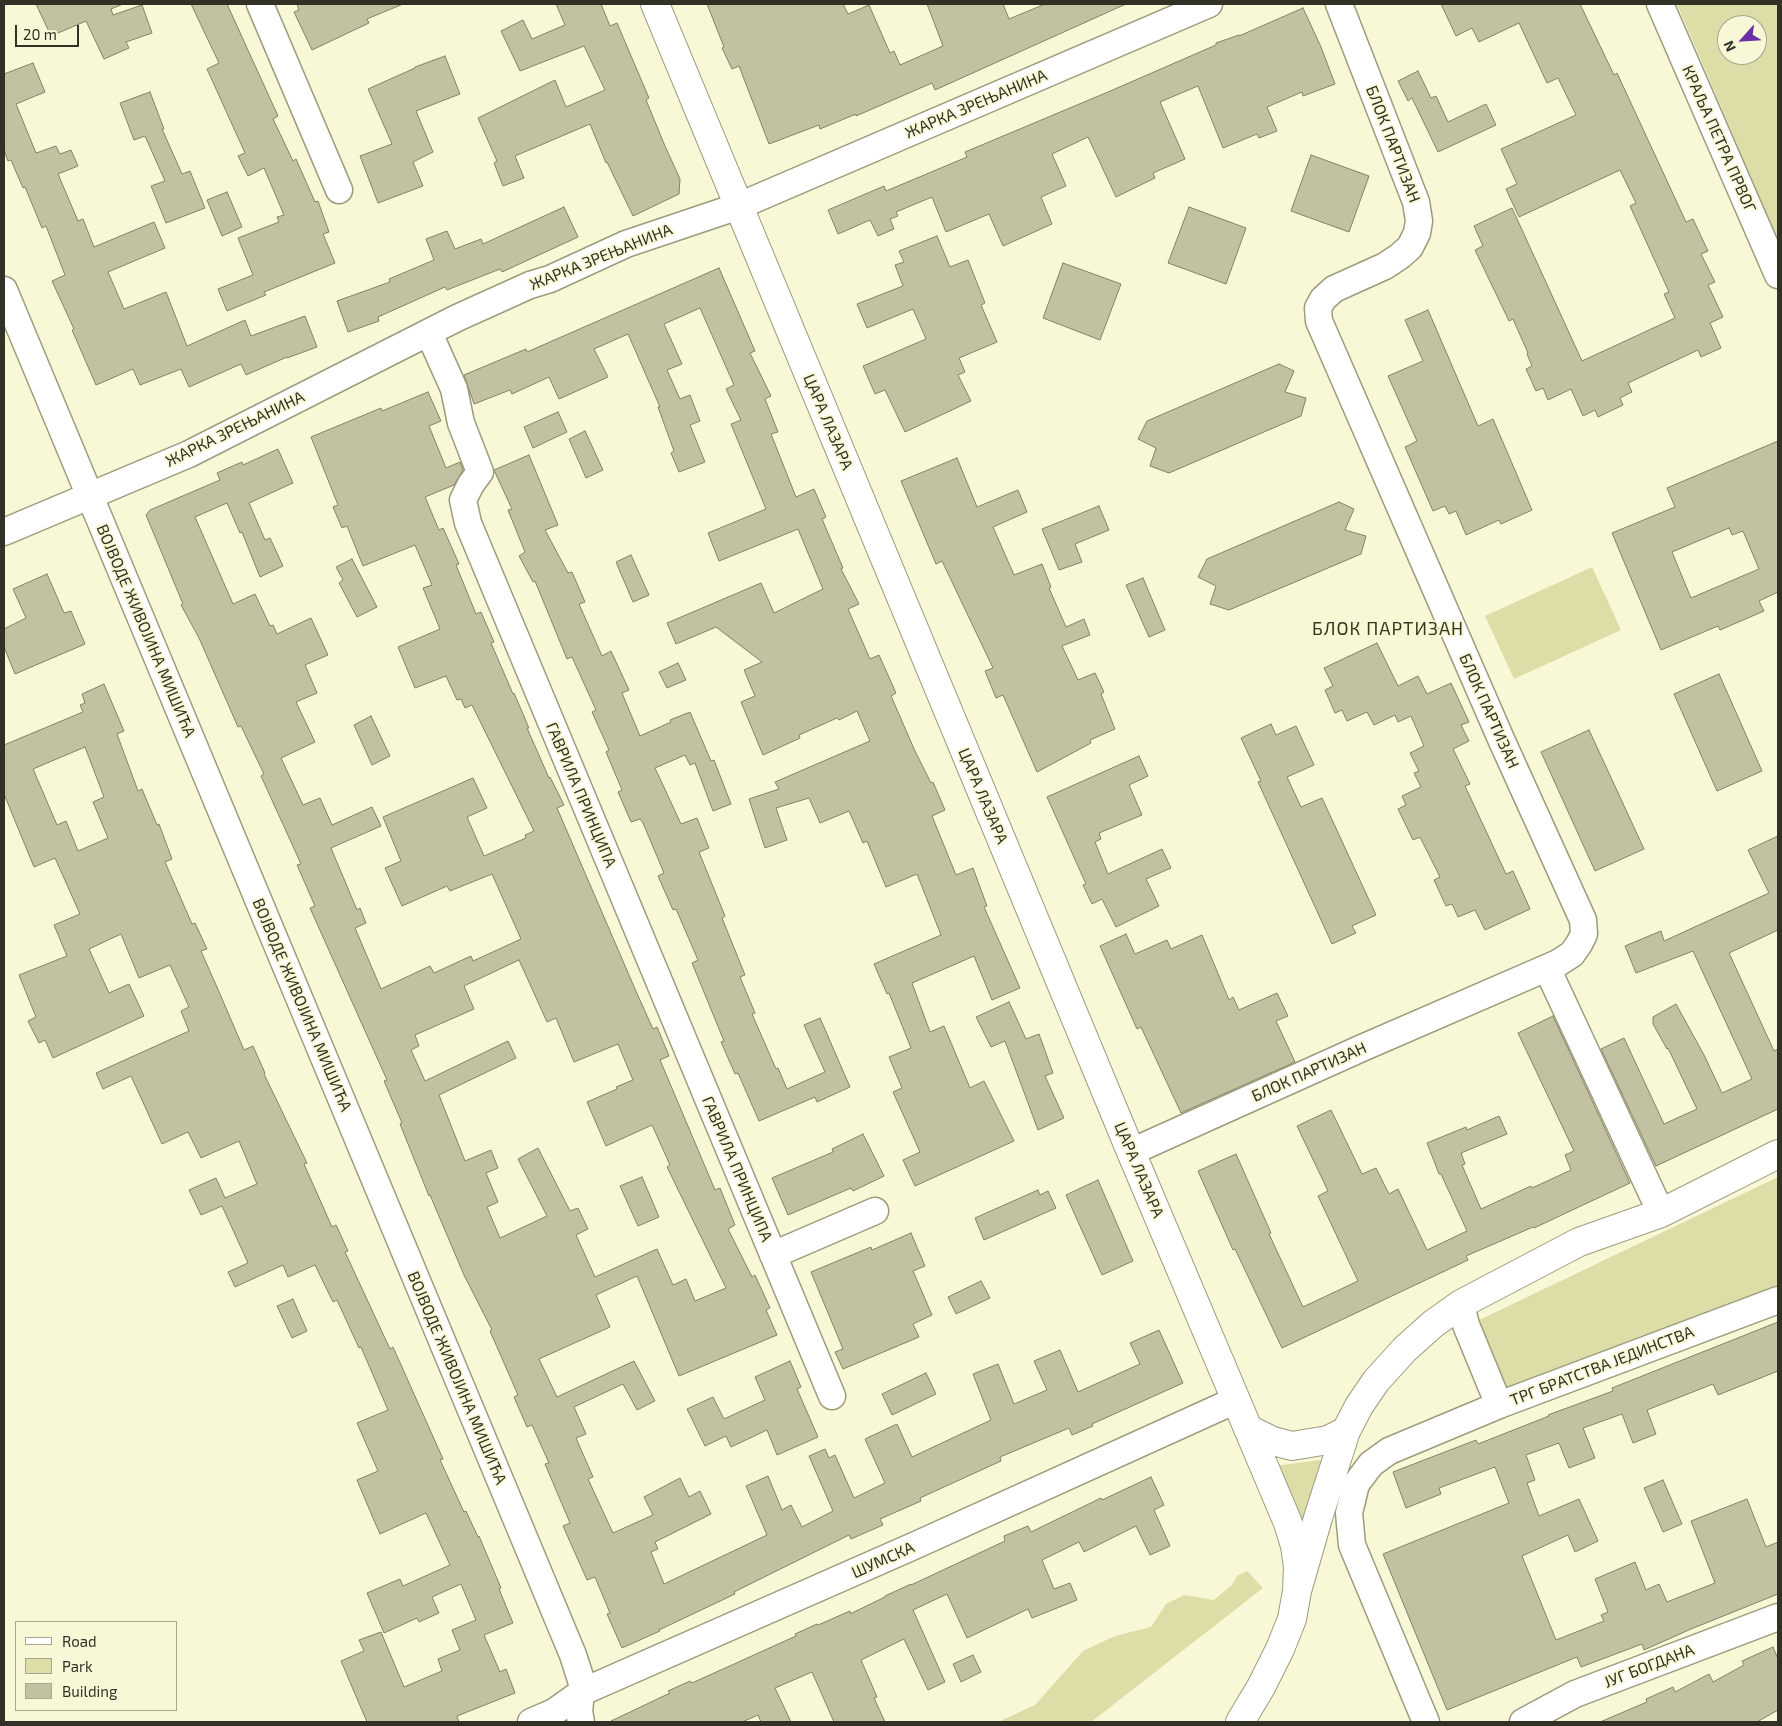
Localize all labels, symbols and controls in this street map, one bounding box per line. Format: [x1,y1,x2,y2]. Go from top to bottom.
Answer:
scale bar [18,15,81,47]
north arrow [1717,15,1767,65]
text: 20 m [23,25,57,43]
text: N [1719,38,1739,55]
street label: КРАЉА ПЕТРА ПРВОГ [1678,62,1760,216]
street label: ЖАРКА ЗРЕЊАНИНА [902,65,1050,143]
street label: БЛОК ПАРТИЗАН [1362,83,1424,205]
street label: ЖАРКА ЗРЕЊАНИНА [527,220,675,294]
street label: ЦАРА ЛАЗАРА [799,371,857,473]
street label: ЖАРКА ЗРЕЊАНИНА [162,387,308,471]
street label: ВОЈВОДЕ ЖИВОЈИНА МИШИЋА [92,522,200,740]
district label: БЛОК ПАРТИЗАН [1310,618,1466,640]
street label: БЛОК ПАРТИЗАН [1455,651,1523,771]
street label: ГАВРИЛА ПРИНЦИПА [542,719,620,871]
street label: ЦАРА ЛАЗАРА [954,745,1012,847]
street label: ВОЈВОДЕ ЖИВОЈИНА МИШИЋА [248,896,356,1114]
street label: БЛОК ПАРТИЗАН [1249,1038,1369,1106]
street label: ГАВРИЛА ПРИНЦИПА [698,1093,776,1245]
street label: ЦАРА ЛАЗАРА [1110,1119,1168,1221]
street label: ВОЈВОДЕ ЖИВОЈИНА МИШИЋА [403,1269,511,1487]
street label: ТРГ БРАТСТВА ЈЕДИНСТВА [1508,1322,1696,1410]
street label: ШУМСКА [849,1538,917,1582]
legend [15,1621,178,1711]
text: Road [62,1632,97,1650]
street label: ЈУГ БОГДАНА [1601,1640,1697,1692]
text: Park [62,1657,93,1675]
text: Building [62,1682,117,1700]

